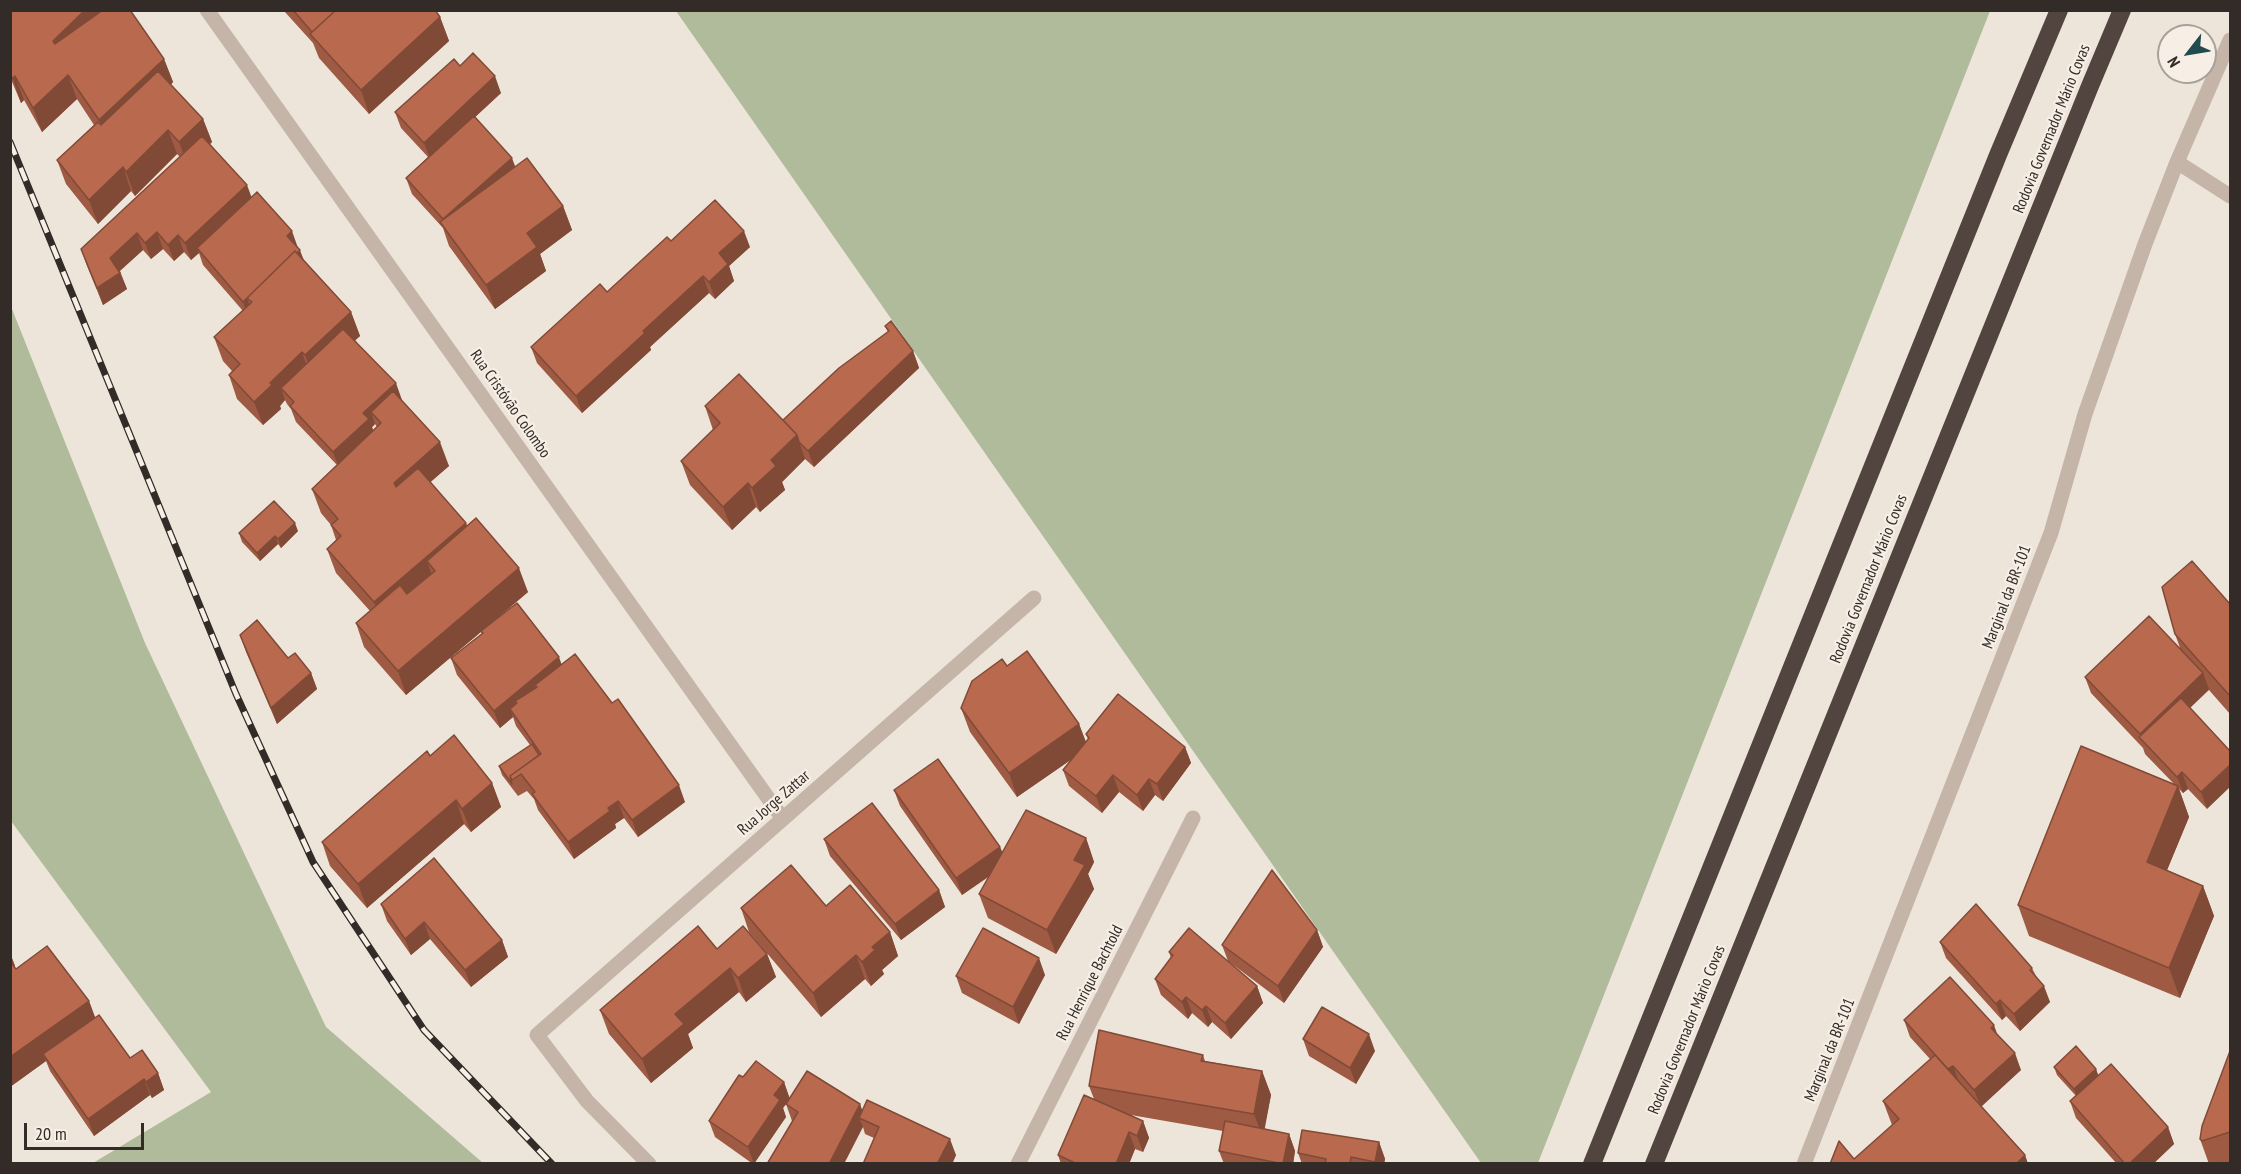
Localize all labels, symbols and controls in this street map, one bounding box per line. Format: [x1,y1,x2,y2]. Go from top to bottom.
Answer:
north arrow [2157,24,2217,84]
street label: Rodovia Governador Mário Covas [2009,42,2095,216]
text: N [2162,53,2184,71]
street label: Rua Cristóvão Colombo [466,346,554,462]
street label: Rodovia Governador Mário Covas [1826,492,1912,666]
street label: Marginal da BR-101 [1978,542,2036,652]
street label: Rua Jorge Zattar [734,766,814,840]
street label: Rua Henrique Bachtold [1053,922,1127,1044]
street label: Rodovia Governador Mário Covas [1644,943,1730,1117]
street label: Marginal da BR-101 [1801,996,1859,1104]
scale bar [27,1111,147,1149]
text: 20 m [35,1122,67,1145]

